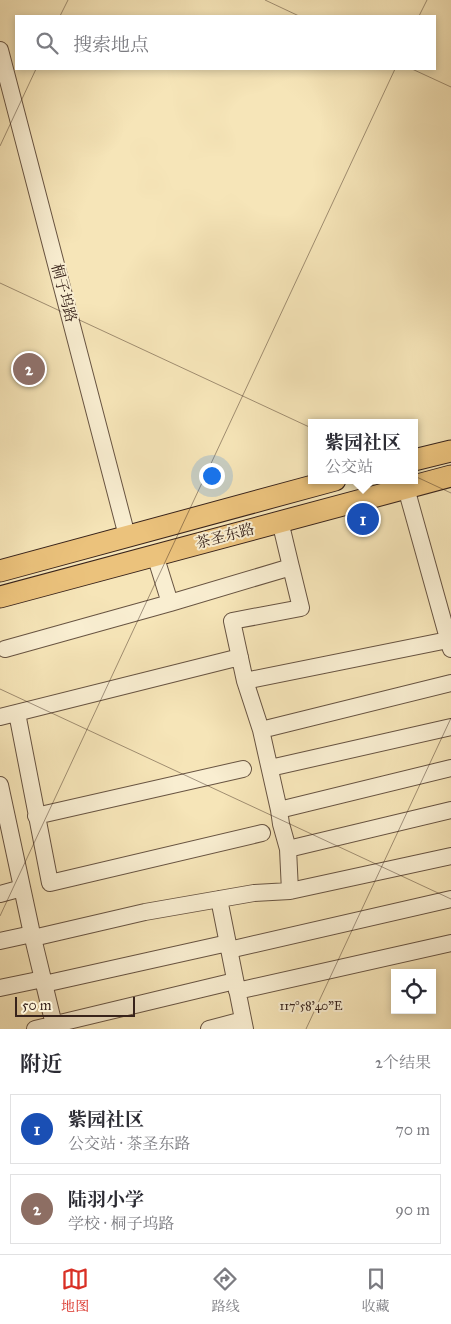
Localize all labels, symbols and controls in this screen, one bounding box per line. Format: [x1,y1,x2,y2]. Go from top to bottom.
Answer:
search box [15,15,436,70]
icon: search [33,29,61,57]
text: 搜索地点 [73,33,149,56]
street label: 桐子坞路 [48,262,80,324]
pin: 2 [13,350,45,388]
popup [308,419,418,484]
text: 紫园社区 [325,431,401,454]
text: 公交站 [325,457,373,476]
your location [199,463,225,489]
pin: 1 [347,500,379,538]
street label: 茶圣东路 [194,520,256,552]
map controls [391,969,436,1014]
button: locate [391,969,436,1014]
scale bar [15,994,135,1017]
text: 50 m [22,997,51,1014]
text: 117°58'40"E [279,999,343,1013]
text: 附近 [20,1051,62,1077]
text: 2个结果 [375,1053,431,1072]
text: 紫园社区 [68,1108,144,1131]
text: 1 [34,1120,40,1139]
text: 70 m [395,1120,430,1139]
text: 公交站 · 茶圣东路 [68,1134,190,1153]
text: 陆羽小学 [68,1188,144,1211]
text: 2 [33,1200,41,1219]
text: 90 m [395,1200,430,1219]
text: 学校 · 桐子坞路 [68,1214,174,1233]
tab: 地图 [61,1265,89,1315]
tab: 路线 [211,1265,239,1315]
tab: 收藏 [362,1265,390,1315]

